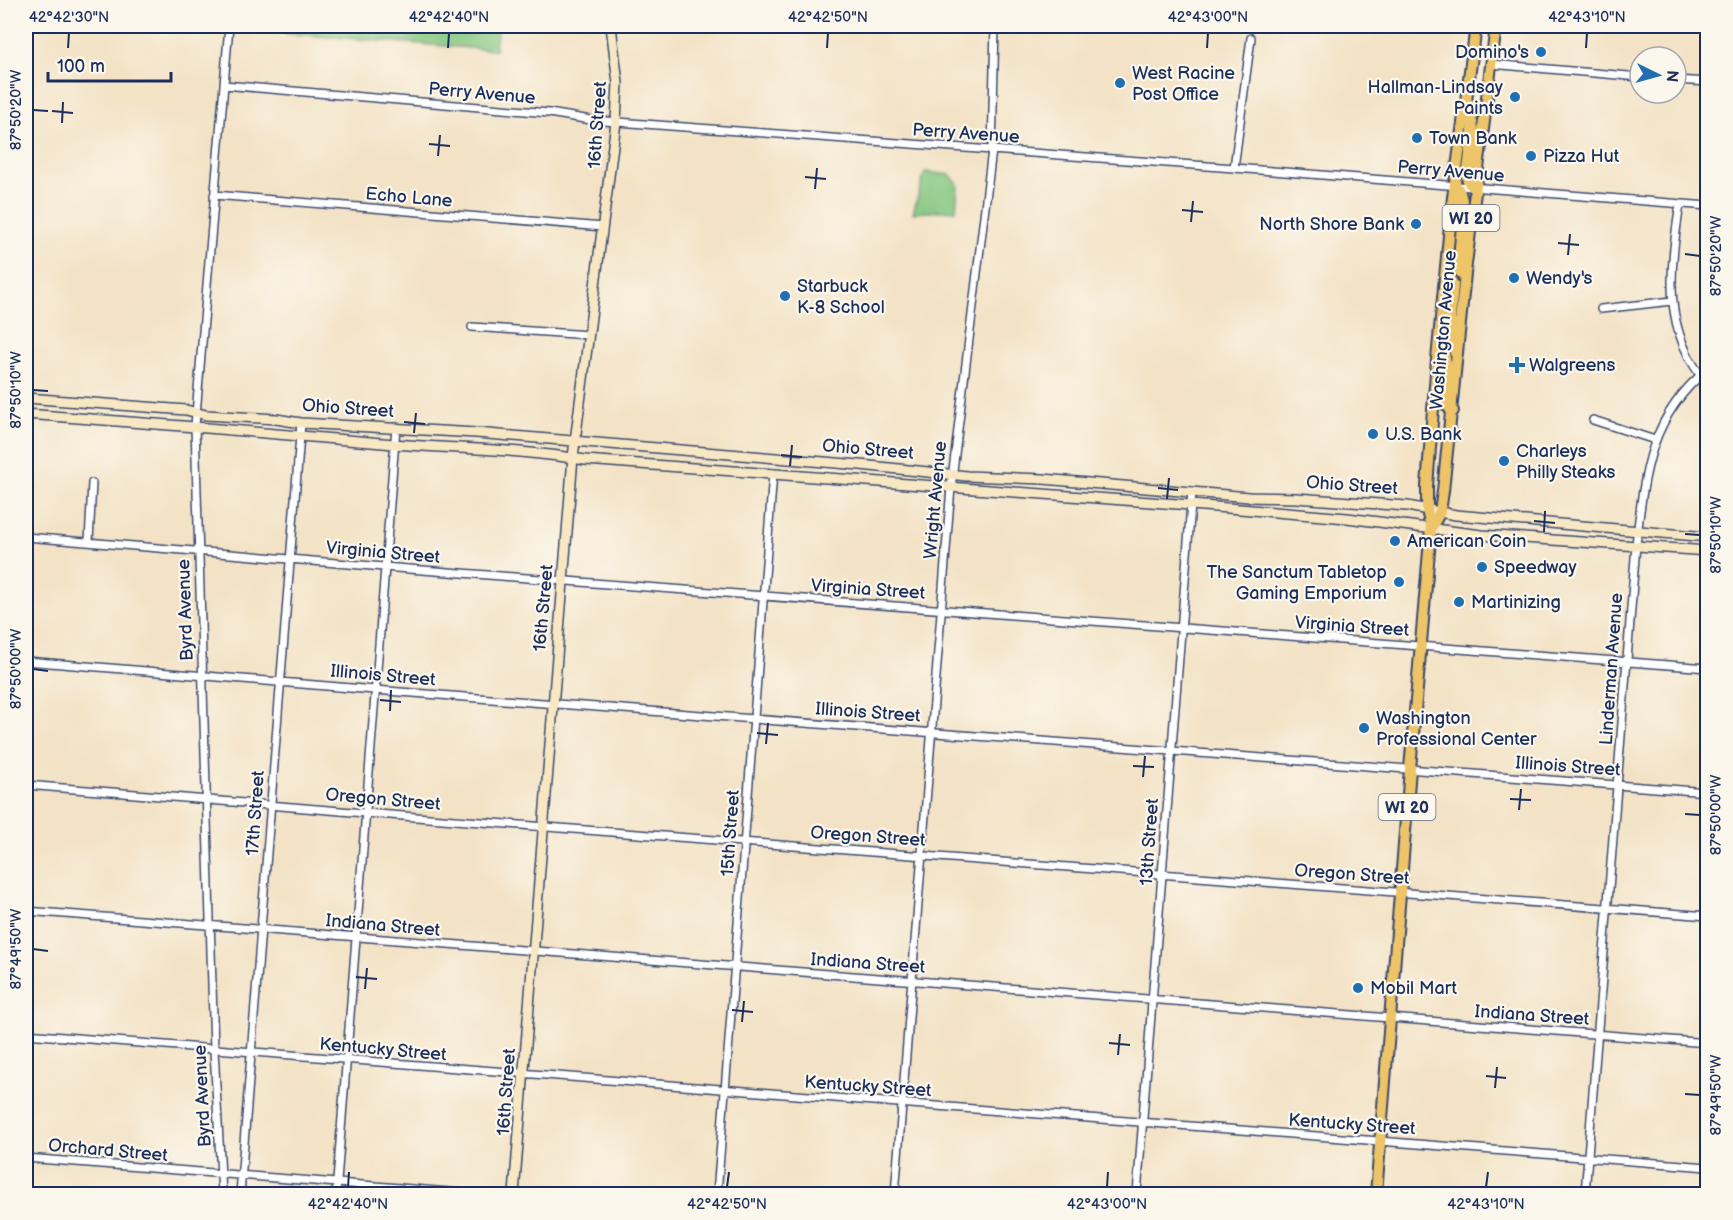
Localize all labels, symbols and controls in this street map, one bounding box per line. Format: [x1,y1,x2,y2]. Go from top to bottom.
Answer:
text: 42°42'30"N [29,8,109,27]
text: 42°42'40"N [409,8,489,27]
text: 42°42'50"N [788,8,868,27]
text: 42°43'00"N [1168,8,1248,27]
text: 42°43'10"N [1548,8,1626,27]
place label: Domino's [1455,42,1529,63]
scale bar [48,45,171,83]
marker: Domino's [1534,45,1548,59]
north arrow [1628,45,1688,105]
text: 100 m [57,56,105,77]
place label: West Racine Post Office [1132,63,1235,105]
text: 87°50'20"W [7,69,26,150]
text: N [1661,69,1681,83]
marker: West Racine Post Office [1113,76,1127,90]
place label: Hallman-Lindsay Paints [1368,77,1504,119]
street label: Perry Avenue [428,78,537,109]
street label: 16th Street [584,80,611,169]
marker: Hallman-Lindsay Paints [1508,90,1522,104]
street label: Perry Avenue [912,119,1021,148]
place label: Town Bank [1429,128,1517,149]
marker: Town Bank [1410,131,1424,145]
place label: Pizza Hut [1543,146,1620,167]
marker: Pizza Hut [1524,149,1538,163]
street label: Perry Avenue [1397,156,1506,187]
street label: Echo Lane [365,183,454,212]
road number: WI 20 [1442,205,1500,231]
place label: North Shore Bank [1259,214,1404,235]
text: 87°50'20"W [1707,215,1726,296]
marker: North Shore Bank [1409,217,1423,231]
street label: Washington Avenue [1426,249,1461,411]
place label: Wendy's [1526,268,1592,289]
marker: Wendy's [1507,271,1521,285]
place label: Starbuck K-8 School [797,276,885,318]
marker: Starbuck K-8 School [778,289,792,303]
text: 87°50'10"W [7,351,26,429]
place label: Walgreens [1529,355,1615,376]
marker: Walgreens [1510,358,1524,372]
street label: Ohio Street [301,395,395,422]
place label: U.S. Bank [1385,424,1461,445]
marker: U.S. Bank [1366,427,1380,441]
street label: Ohio Street [821,435,915,464]
street label: Wright Avenue [920,440,951,560]
place label: Charleys Philly Steaks [1516,441,1616,483]
marker: Charleys Philly Steaks [1497,454,1511,468]
street label: Ohio Street [1305,472,1399,499]
text: 87°50'10"W [1707,496,1726,574]
place label: American Coin [1407,531,1526,552]
marker: American Coin [1388,534,1402,548]
street label: Virginia Street [325,537,441,568]
place label: Speedway [1494,557,1577,578]
street label: Byrd Avenue [173,558,198,661]
marker: Speedway [1475,560,1489,574]
place label: The Sanctum Tabletop Gaming Emporium [1207,562,1387,604]
street label: 16th Street [529,563,558,652]
street label: Virginia Street [810,575,926,604]
marker: The Sanctum Tabletop Gaming Emporium [1392,575,1406,589]
place label: Martinizing [1471,592,1561,613]
street label: Linderman Avenue [1596,592,1627,746]
marker: Martinizing [1452,595,1466,609]
street label: Virginia Street [1294,612,1410,641]
text: 87°50'00"W [7,628,26,709]
street label: Illinois Street [330,660,437,691]
street label: Illinois Street [815,698,922,727]
place label: Washington Professional Center [1376,708,1537,750]
marker: Washington Professional Center [1357,721,1371,735]
street label: Illinois Street [1515,752,1622,781]
street label: 17th Street [242,769,269,856]
text: 87°50'00"W [1707,774,1726,855]
street label: Oregon Street [325,784,442,815]
street label: 15th Street [717,789,744,877]
road number: WI 20 [1378,794,1436,820]
street label: 13th Street [1136,797,1163,886]
street label: Oregon Street [810,822,927,851]
street label: Oregon Street [1294,860,1411,889]
text: 87°49'50"W [7,908,26,989]
street label: Indiana Street [325,910,441,941]
street label: Indiana Street [810,949,926,978]
place label: Mobil Mart [1370,978,1457,999]
marker: Mobil Mart [1351,981,1365,995]
street label: Indiana Street [1474,1001,1590,1030]
street label: Kentucky Street [319,1033,448,1066]
street label: Byrd Avenue [189,1044,216,1148]
street label: 16th Street [493,1047,520,1136]
text: 87°49'50"W [1707,1054,1726,1135]
street label: Kentucky Street [804,1072,933,1101]
street label: Kentucky Street [1288,1110,1417,1139]
street label: Orchard Street [47,1135,169,1166]
text: 42°42'40"N [308,1195,388,1214]
text: 42°42'50"N [687,1195,767,1214]
text: 42°43'00"N [1067,1195,1147,1214]
text: 42°43'10"N [1447,1195,1525,1214]

